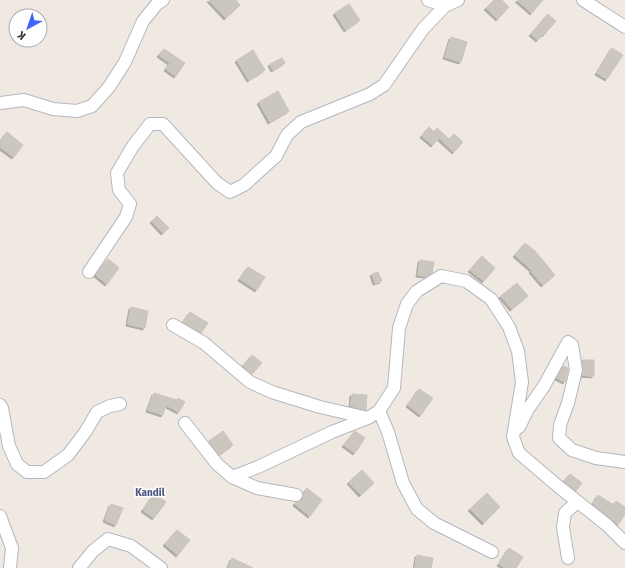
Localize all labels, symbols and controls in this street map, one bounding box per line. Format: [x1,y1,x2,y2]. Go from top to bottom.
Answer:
north arrow [8,8,48,48]
text: K [15,28,29,42]
district label: Kandil [135,486,166,499]

